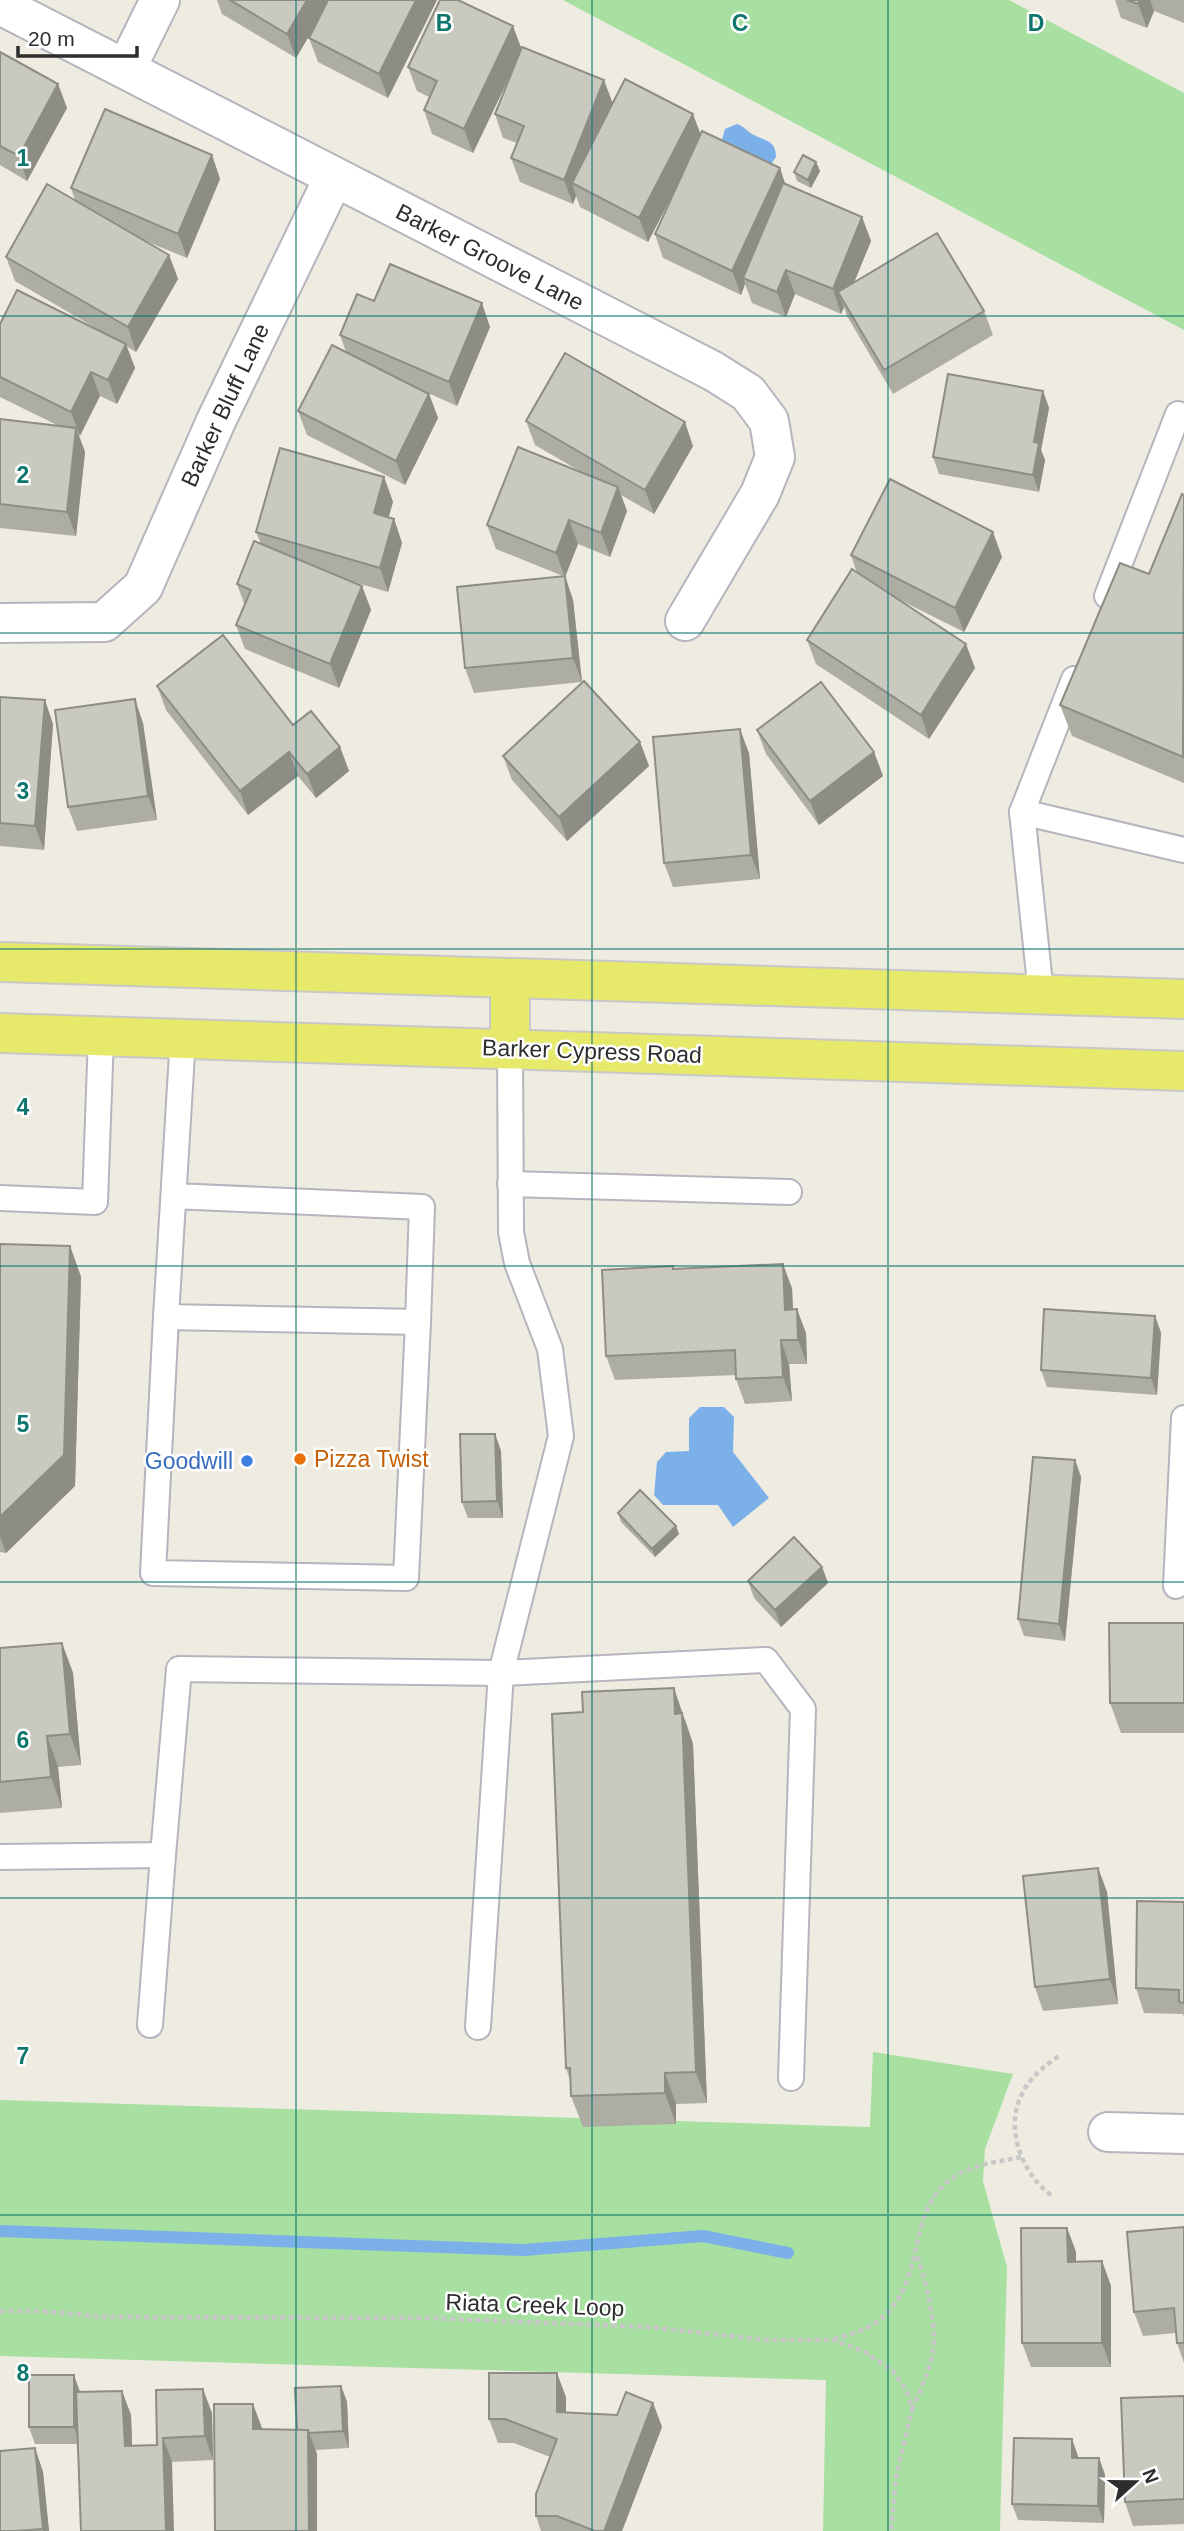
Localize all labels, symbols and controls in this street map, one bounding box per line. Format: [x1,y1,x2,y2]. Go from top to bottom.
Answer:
text: B [436,10,452,36]
text: C [732,10,748,36]
text: D [1028,10,1044,36]
scale bar [18,14,136,58]
text: 20 m [28,27,75,50]
text: 1 [17,145,30,171]
street label: Barker Groove Lane [392,198,588,316]
street label: Barker Bluff Lane [176,319,274,491]
text: 2 [17,462,29,488]
text: 3 [17,778,29,804]
street label: Barker Cypress Road [482,1034,702,1068]
text: 4 [17,1094,30,1120]
text: 5 [17,1411,30,1437]
place label: Pizza Twist [314,1446,429,1472]
place label: Goodwill [145,1448,233,1474]
marker: Pizza Twist [292,1451,308,1467]
marker: Goodwill [239,1453,255,1469]
text: 6 [17,1727,29,1753]
text: 7 [17,2043,29,2069]
street label: Riata Creek Loop [445,2289,625,2321]
text: 8 [17,2360,30,2386]
north arrow [1100,2447,1170,2517]
text: N [1138,2466,1163,2486]

